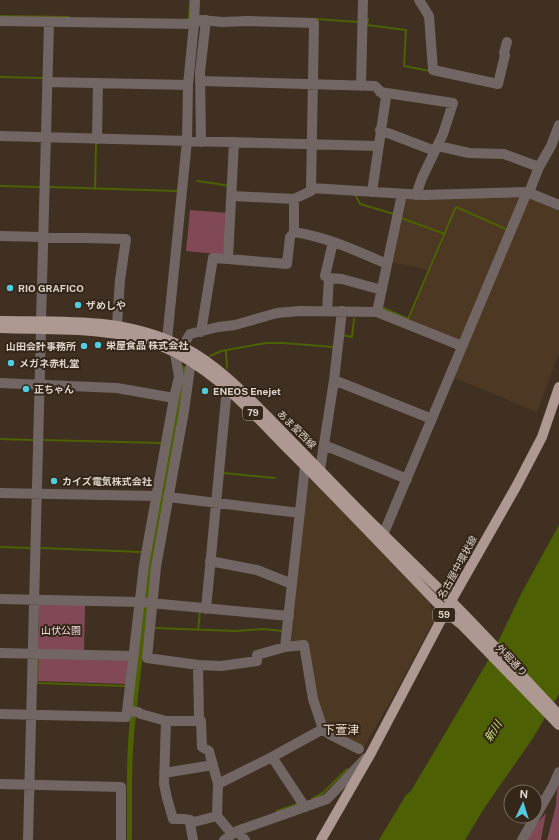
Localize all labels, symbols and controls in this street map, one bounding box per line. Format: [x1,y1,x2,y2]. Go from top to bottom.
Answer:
place label: RIO GRAFICO [18,282,84,294]
marker: RIO GRAFICO [5,283,15,293]
place label: ザめしや [86,299,126,311]
marker: ザめしや [73,300,83,310]
place label: 栄屋食品 株式会社 [106,339,189,351]
place label: 山田会計事務所 [6,340,76,352]
marker: 栄屋食品 株式会社 [93,340,103,350]
marker: 山田会計事務所 [79,341,89,351]
place label: メガネ赤札堂 [19,357,79,369]
marker: メガネ赤札堂 [6,358,16,368]
place label: 正ちゃん [34,383,74,395]
marker: 正ちゃん [21,384,31,394]
place label: ENEOS Enejet [213,385,281,397]
marker: ENEOS Enejet [200,386,210,396]
road number: 79 [243,406,263,420]
street label: あま愛西線 [275,407,319,451]
place label: カイズ電気株式会社 [62,475,153,487]
marker: カイズ電気株式会社 [49,476,59,486]
street label: 名古屋中環状線 [435,533,479,601]
road number: 59 [433,608,455,622]
park label: 山伏公園 [41,624,81,636]
street label: 外堀通り [494,641,530,679]
water label: 新川 [482,718,505,743]
district label: 下萱津 [323,723,359,737]
north arrow [503,784,543,824]
text: N [519,788,528,800]

